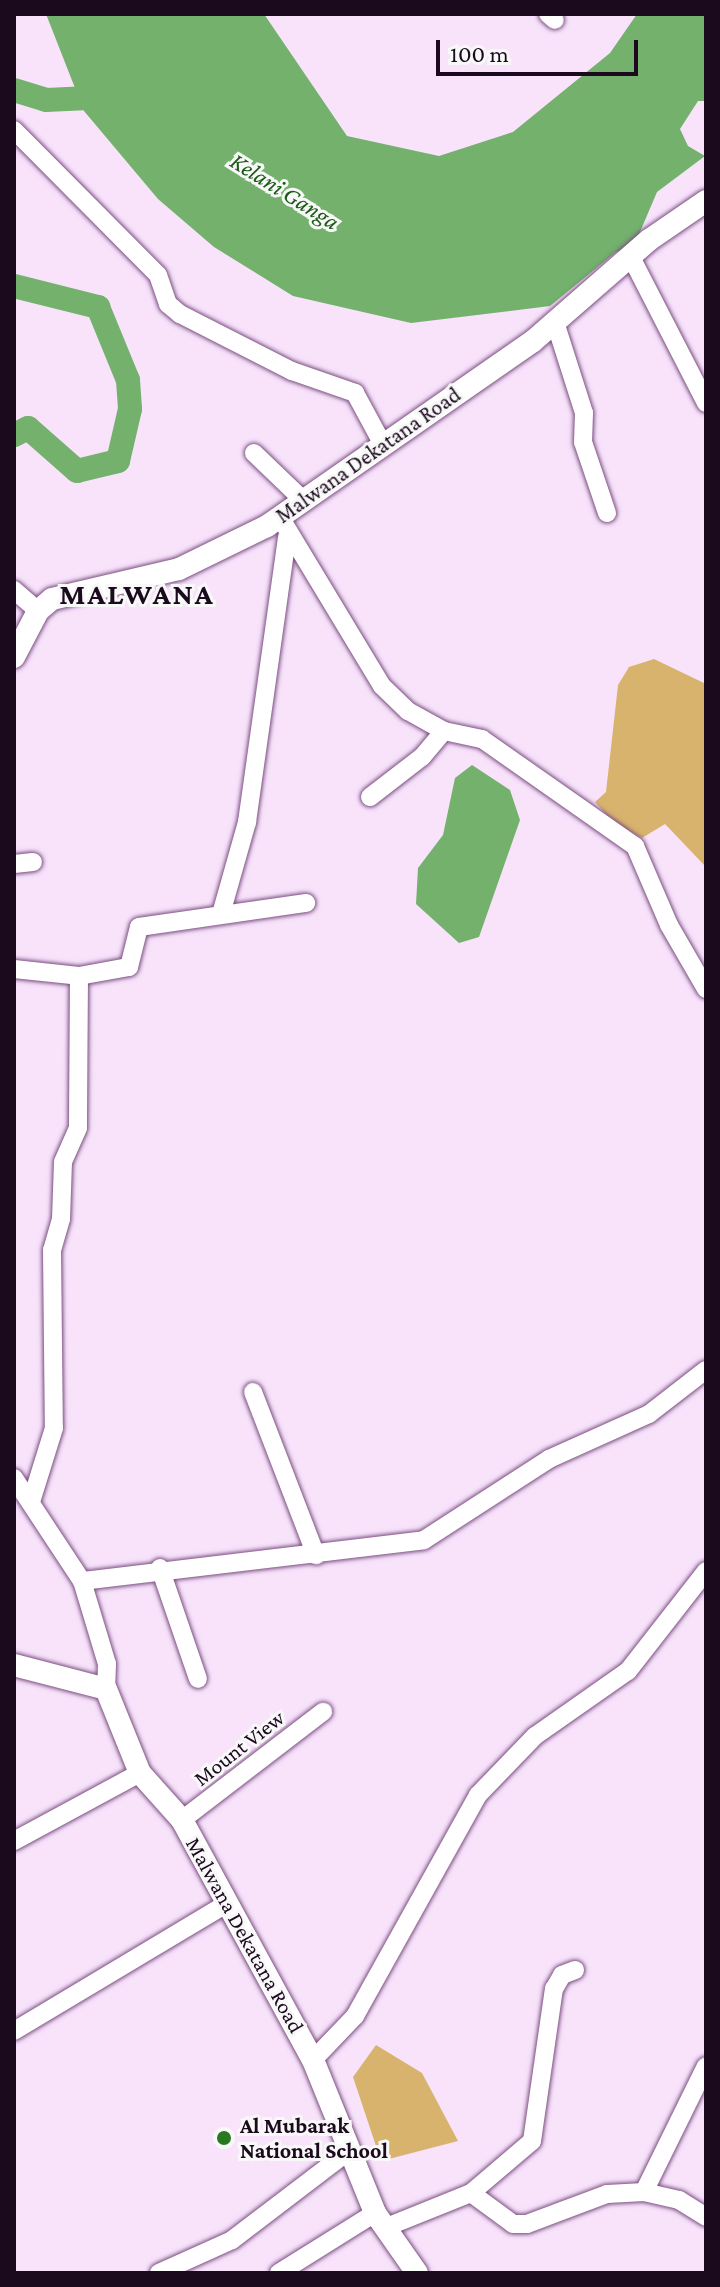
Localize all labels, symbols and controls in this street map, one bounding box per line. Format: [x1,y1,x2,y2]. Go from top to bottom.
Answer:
scale bar [440,24,642,74]
text: 100 m [450,40,509,67]
water label: Kelani Ganga [225,146,345,236]
street label: Malwana Dekatana Road [271,381,465,529]
district label: MALWANA [59,576,215,612]
street label: Mount View [188,1704,290,1792]
street label: Malwana Dekatana Road [180,1833,310,2037]
place label: Al Mubarak National School [240,2112,388,2164]
marker: Al Mubarak National School [215,2129,233,2147]

